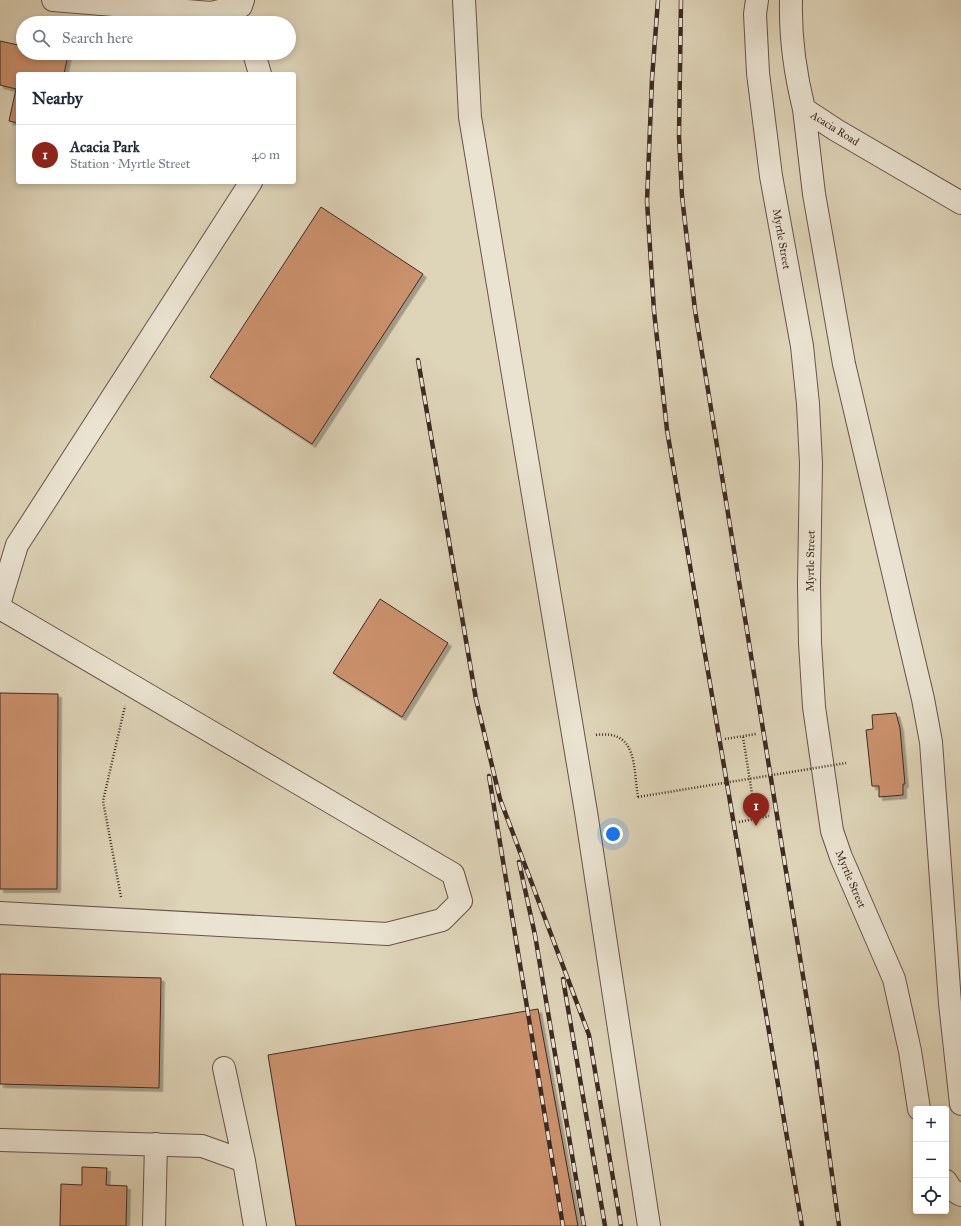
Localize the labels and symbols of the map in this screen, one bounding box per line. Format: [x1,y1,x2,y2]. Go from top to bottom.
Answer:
street label: Acacia Road [807,108,862,149]
street label: Myrtle Street [770,208,793,271]
street label: Myrtle Street [803,530,818,592]
pin: 1 [743,793,769,826]
your location [603,824,623,844]
street label: Myrtle Street [833,848,869,910]

